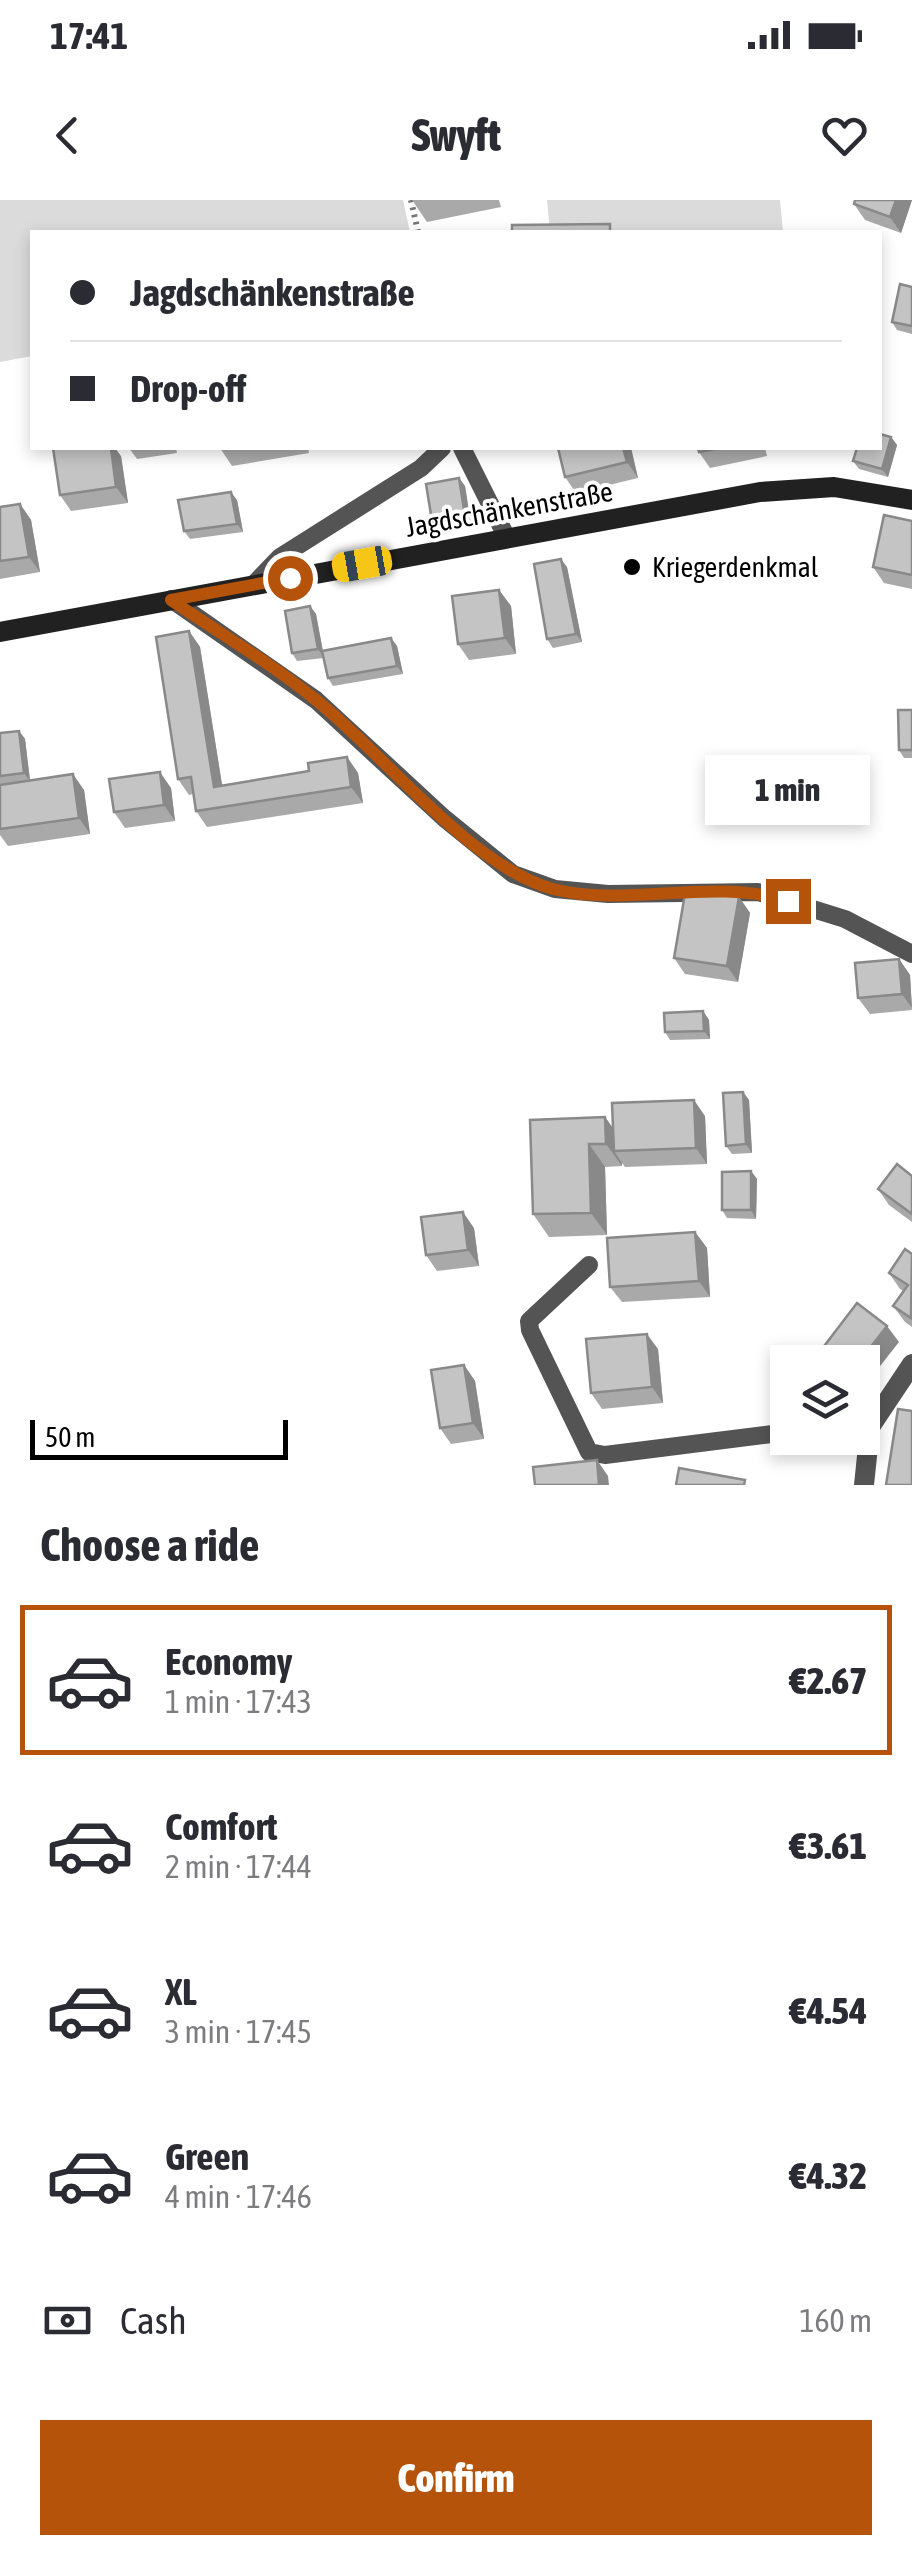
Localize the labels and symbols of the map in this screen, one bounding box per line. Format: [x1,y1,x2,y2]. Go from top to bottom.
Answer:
street label: Jagdschänkenstraße [403,475,615,543]
car [330,544,394,584]
place label: Kriegerdenkmal [652,551,819,583]
route start [268,556,313,601]
marker: Kriegerdenkmal [621,556,643,578]
callout: 1 min [706,756,870,826]
route end [766,879,811,924]
scale bar [30,1415,288,1460]

